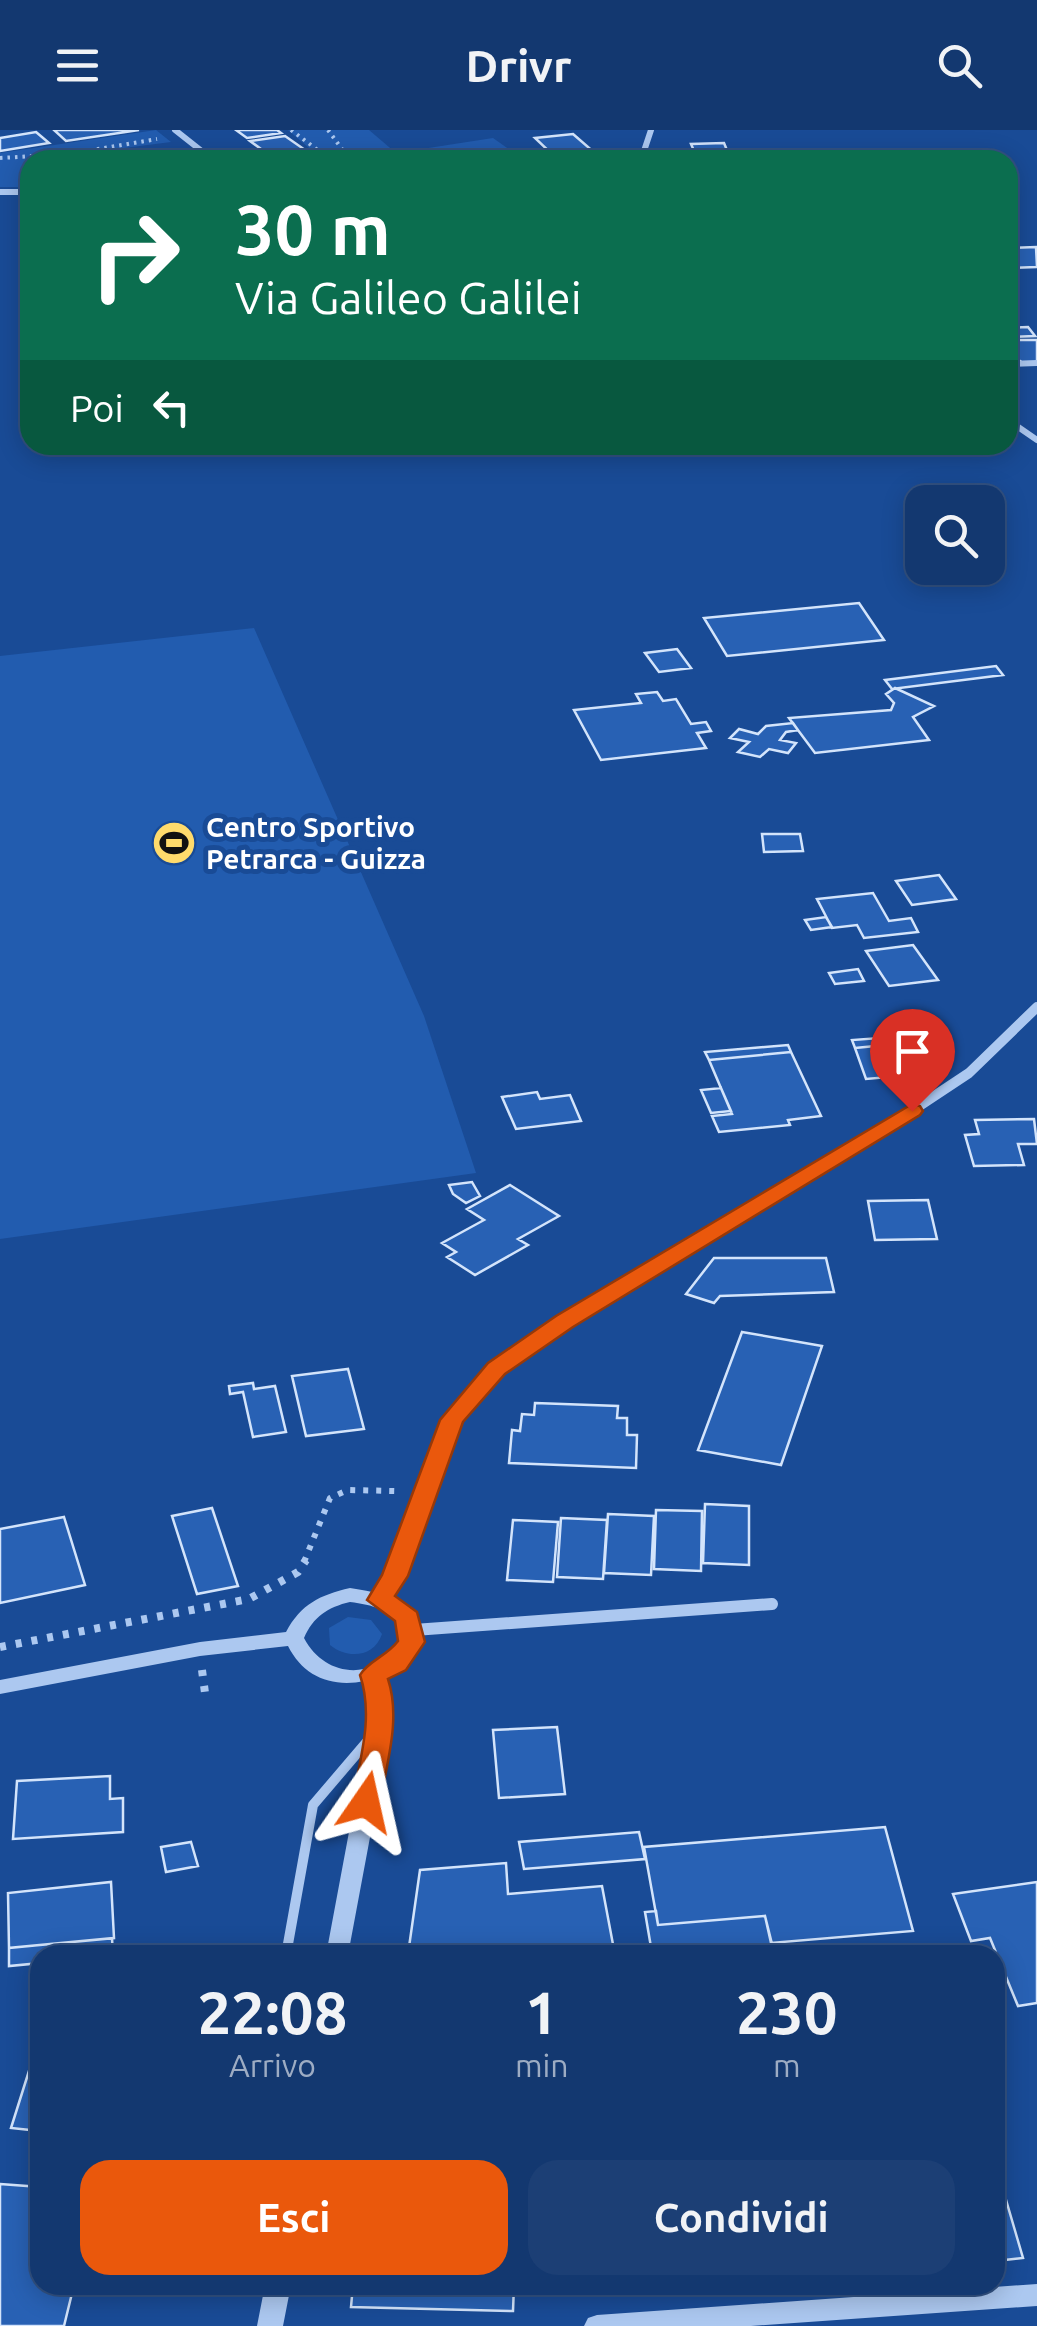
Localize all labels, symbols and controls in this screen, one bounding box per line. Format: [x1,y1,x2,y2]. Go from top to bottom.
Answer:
icon: menu [50,38,105,93]
icon: search [932,38,987,93]
text: Drivr [466,40,571,91]
icon: right [70,190,200,320]
text: 30 m [235,190,391,268]
text: Via Galileo Galilei [235,272,582,323]
icon: left [144,380,199,435]
text: Poi [70,387,124,429]
map controls [905,485,1005,585]
button: search [905,485,1005,585]
place label: Centro Sportivo Petrarca - Guizza [206,811,426,874]
sports icon: Centro Sportivo Petrarca - Guizza [151,820,197,866]
pin [870,1009,955,1112]
icon: arrive [885,1024,940,1079]
position arrow [314,1750,418,1854]
text: 22:08 [197,1978,348,2045]
text: 1 [525,1978,559,2045]
text: 230 [736,1978,838,2045]
text: Arrivo [229,2047,316,2083]
text: min [515,2047,569,2083]
text: m [773,2047,801,2083]
button: Esci [80,2160,508,2275]
button: Condividi [528,2160,955,2275]

